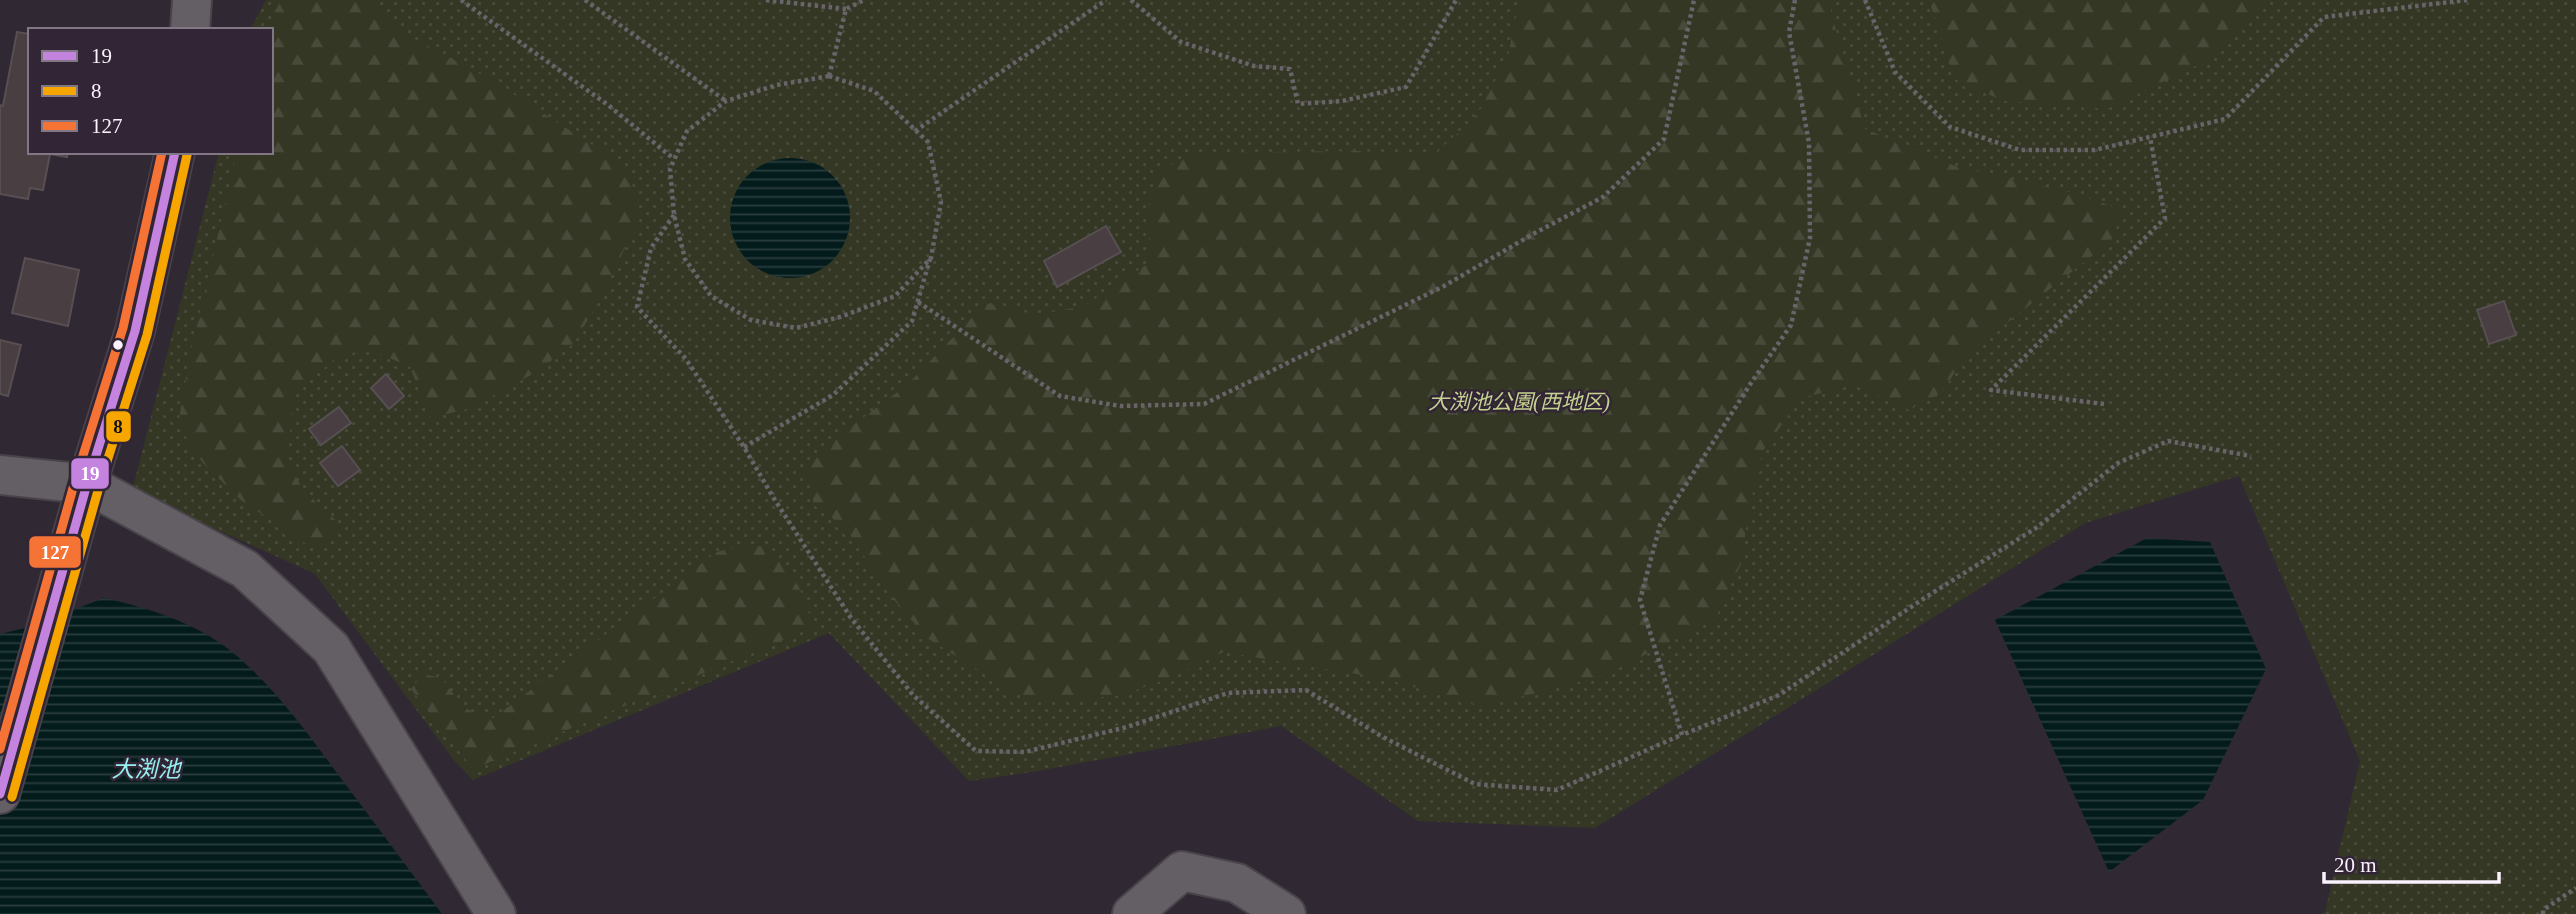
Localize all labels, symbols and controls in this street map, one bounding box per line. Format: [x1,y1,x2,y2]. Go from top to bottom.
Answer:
legend [28,28,273,154]
text: 19 [91,44,112,68]
text: 8 [91,79,102,103]
text: 127 [91,114,123,138]
unlabelled marker [111,338,125,352]
park label: 大渕池公園(西地区) [1428,390,1610,414]
line badge: 8 [105,410,132,443]
text: 8 [113,416,123,437]
line badge: 19 [70,457,110,490]
text: 19 [81,463,100,484]
line badge: 127 [28,535,82,569]
text: 127 [41,542,70,563]
water label: 大渕池 [112,757,183,782]
scale bar [2324,841,2499,885]
text: 20 m [2334,853,2377,877]

